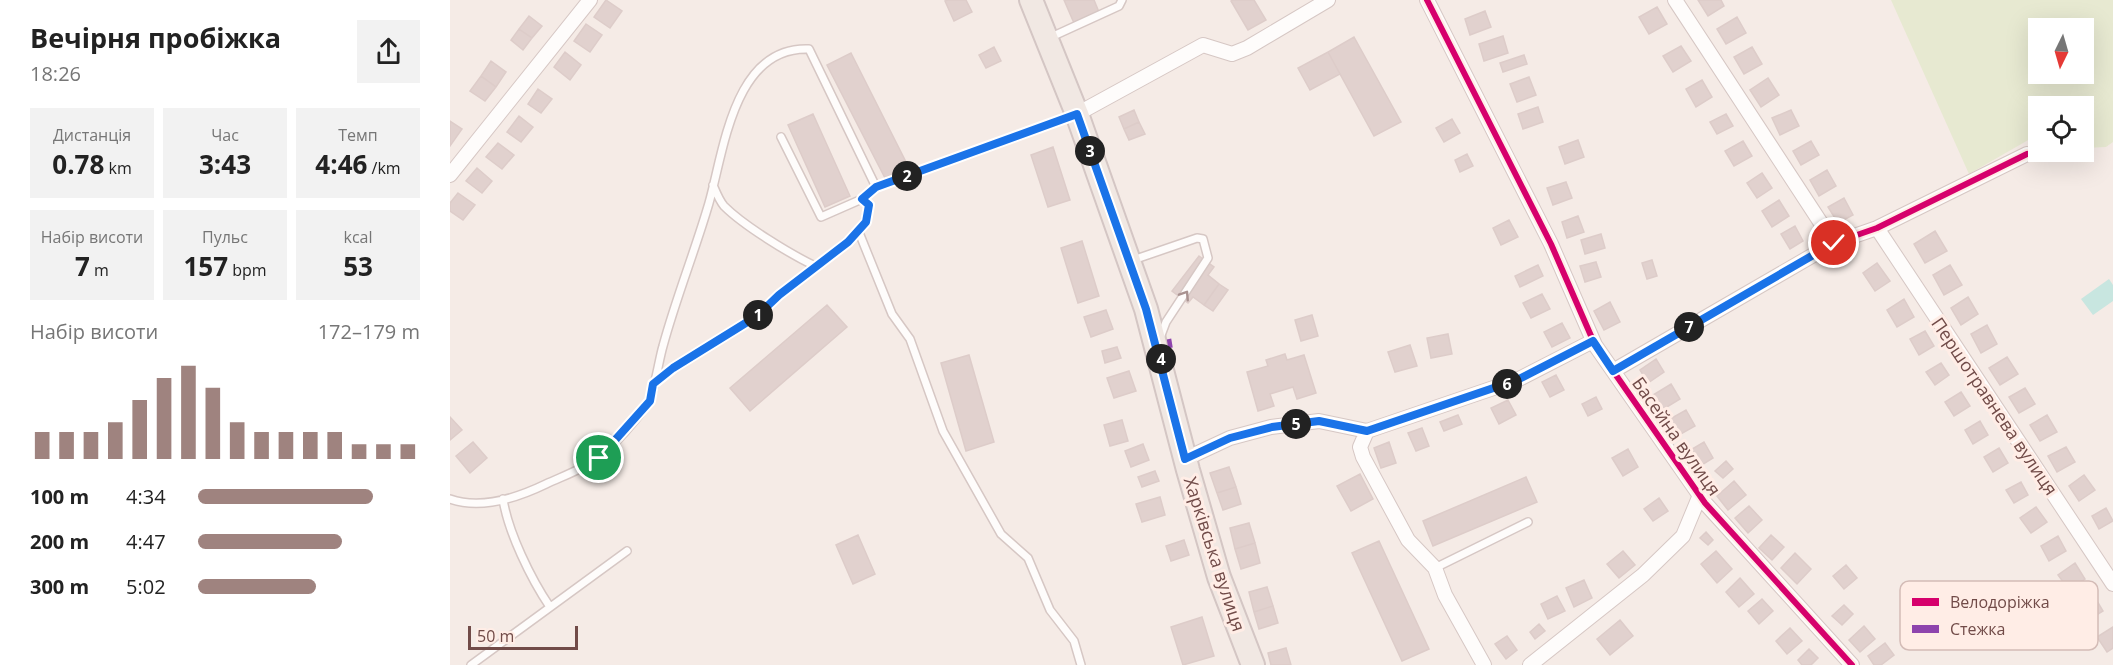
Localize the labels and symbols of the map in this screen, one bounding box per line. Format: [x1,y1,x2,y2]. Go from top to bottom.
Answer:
north arrow [2028,18,2094,84]
pin: 3 [1075,136,1105,166]
pin: 2 [892,161,922,191]
pin [1808,217,1859,268]
one-way arrow [1177,291,1189,301]
pin: 1 [743,300,773,330]
pin: 7 [1674,312,1704,342]
street label: Першотравнева вулиця [1926,312,2064,500]
pin: 4 [1146,344,1176,374]
pin: 6 [1492,369,1522,399]
street label: Басейна вулиця [1627,372,1727,500]
pin: 5 [1281,409,1311,439]
pin [573,432,624,483]
street label: Харківська вулиця [1179,474,1251,634]
legend [1900,581,2098,650]
text: Велодоріжка [1950,591,2050,613]
text: Стежка [1950,618,2006,640]
scale bar [468,623,578,650]

